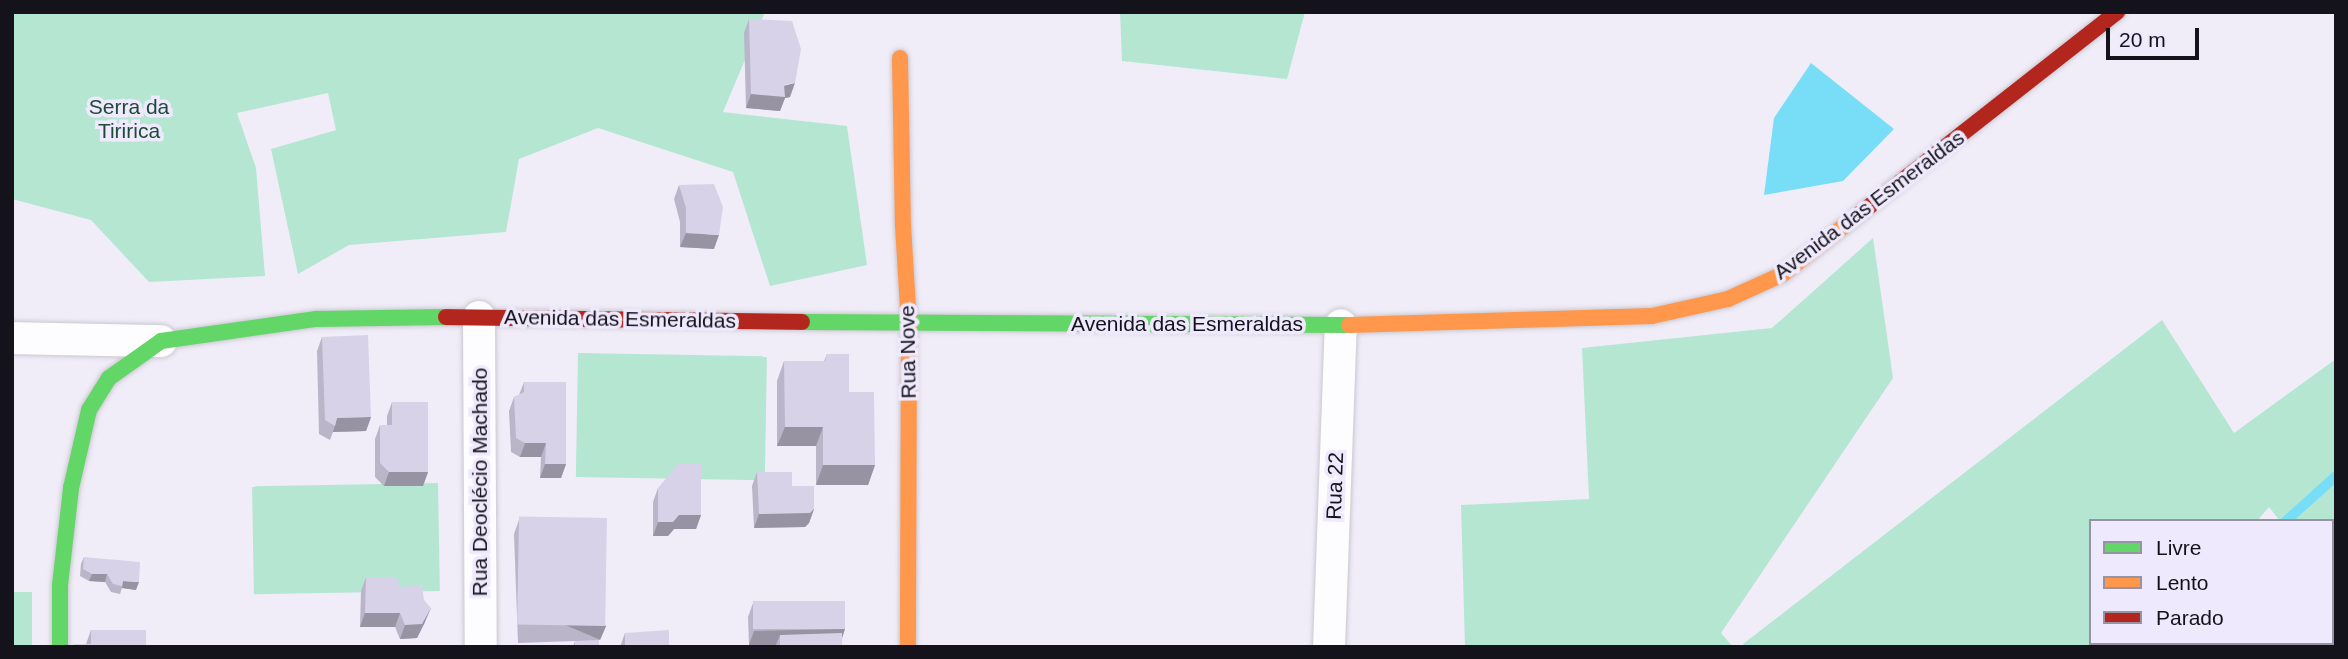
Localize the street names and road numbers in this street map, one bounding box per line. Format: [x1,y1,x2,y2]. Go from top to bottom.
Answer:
street label: Avenida das Esmeraldas [1769,125,1969,285]
street label: Avenida das Esmeraldas [504,304,736,334]
street label: Rua Nove [895,305,921,399]
street label: Avenida das Esmeraldas [1071,311,1303,337]
street label: Rua Deoclécio Machado [467,368,493,596]
street label: Rua 22 [1321,452,1349,520]

